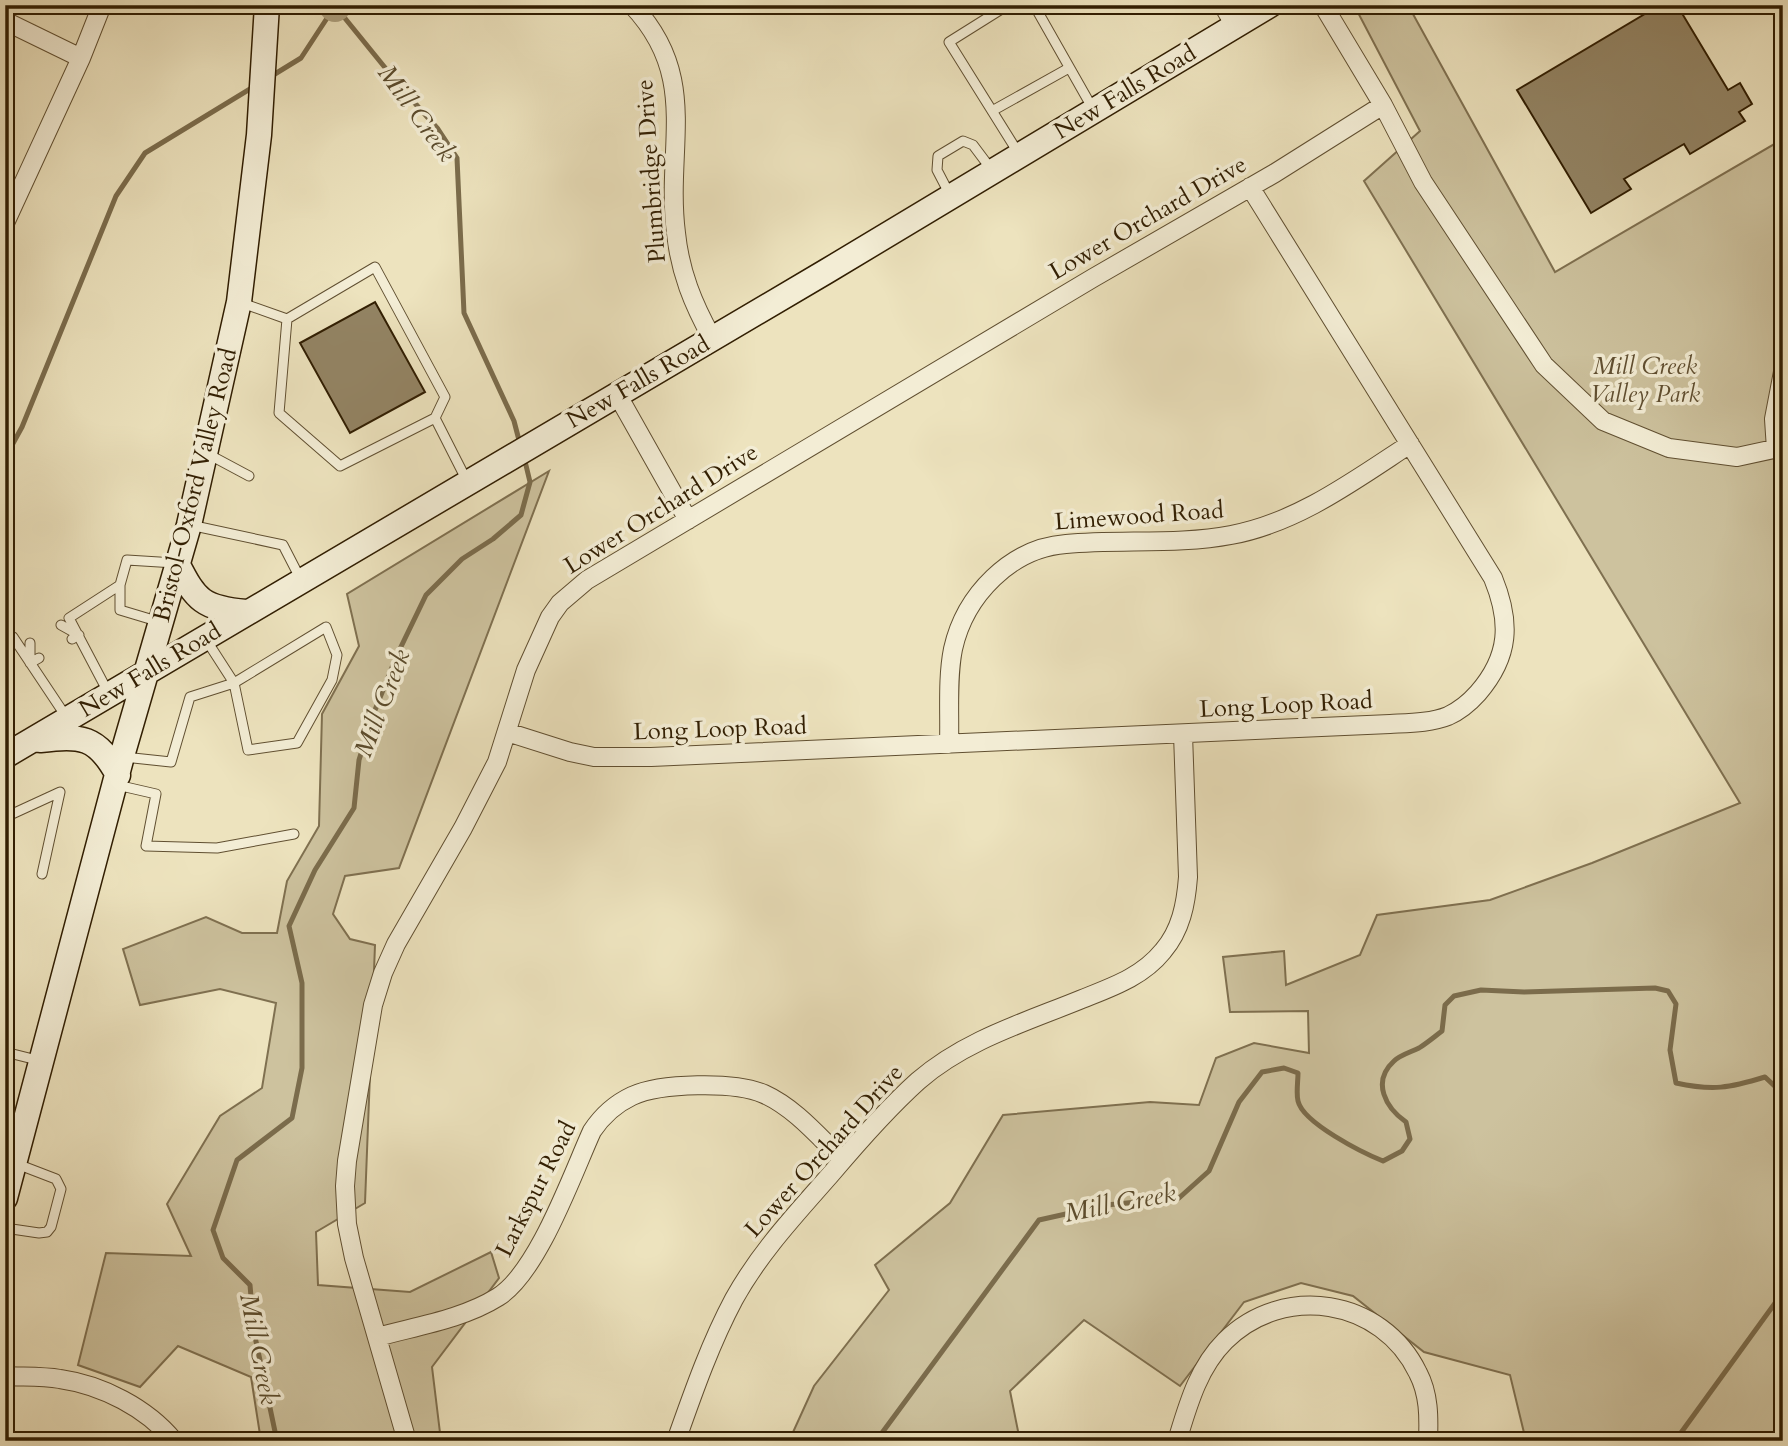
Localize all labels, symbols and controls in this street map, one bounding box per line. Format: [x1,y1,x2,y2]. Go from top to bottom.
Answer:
street label: New Falls Road [1048,36,1202,147]
water label: Mill Creek [370,57,464,169]
street label: Plumbridge Drive [628,78,674,264]
street label: Lower Orchard Drive [1043,148,1253,288]
street label: New Falls Road [560,327,716,436]
street label: Bristol-Oxford Valley Road [145,344,245,625]
park label: Mill Creek Valley Park [1590,350,1700,411]
street label: Lower Orchard Drive [558,436,764,582]
street label: Limewood Road [1053,494,1225,538]
street label: New Falls Road [73,614,227,725]
water label: Mill Creek [345,644,419,762]
street label: Long Loop Road [1199,684,1374,726]
street label: Long Loop Road [633,709,807,749]
street label: Lower Orchard Drive [737,1057,911,1245]
street label: Larkspur Road [488,1115,584,1263]
water label: Mill Creek [1061,1175,1179,1231]
water label: Mill Creek [231,1290,287,1408]

